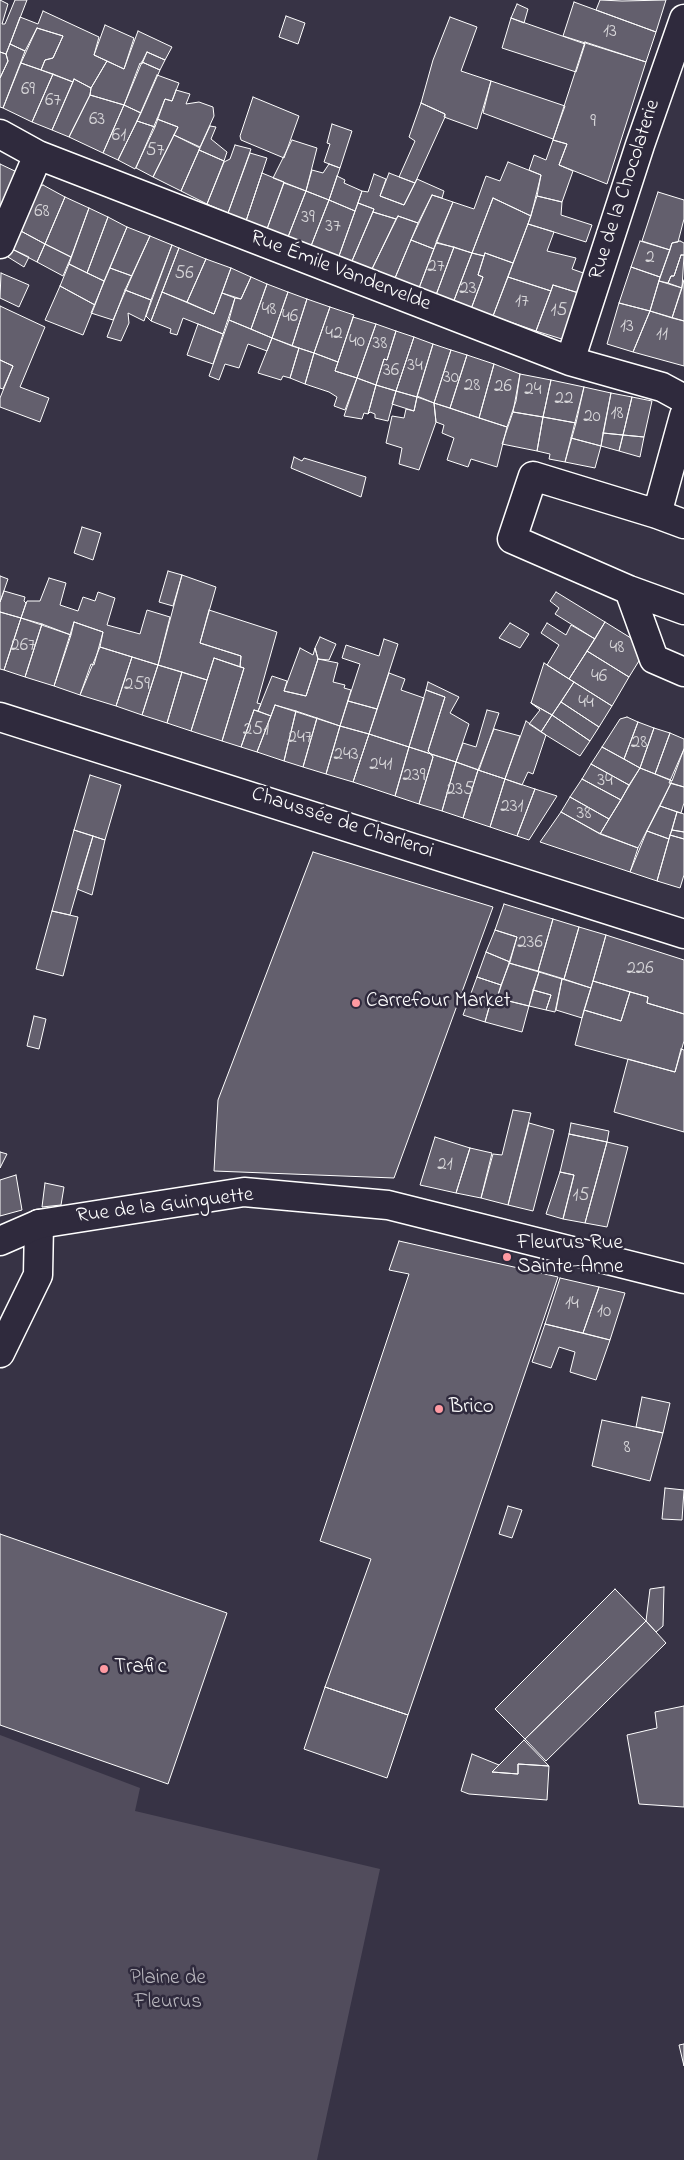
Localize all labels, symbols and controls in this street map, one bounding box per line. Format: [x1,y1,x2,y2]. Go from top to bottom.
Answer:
house number: 13 [603,22,617,44]
house number: 69 [21,80,35,102]
house number: 67 [45,91,61,113]
street label: Rue de la Chocolaterie [585,97,667,283]
house number: 63 [89,110,105,132]
house number: 9 [590,112,596,134]
house number: 61 [112,126,126,148]
house number: 57 [146,141,164,163]
house number: 68 [34,202,50,224]
house number: 39 [301,208,315,230]
house number: 37 [325,217,341,239]
street label: Rue Émile Vandervelde [246,226,434,318]
house number: 2 [645,248,655,270]
house number: 27 [427,257,445,279]
house number: 56 [174,264,194,286]
house number: 23 [459,279,477,301]
house number: 17 [515,292,529,314]
house number: 48 [262,300,276,322]
house number: 15 [551,301,567,323]
house number: 46 [282,307,298,329]
house number: 13 [620,317,634,339]
house number: 42 [325,324,343,346]
house number: 11 [656,325,668,347]
house number: 40 [349,332,365,354]
house number: 38 [373,334,387,356]
house number: 34 [407,356,423,378]
house number: 36 [383,361,399,383]
house number: 30 [443,368,459,390]
house number: 28 [464,376,480,398]
house number: 26 [494,377,512,399]
house number: 24 [524,380,542,402]
house number: 22 [555,389,573,411]
house number: 18 [610,404,624,426]
house number: 20 [583,407,601,429]
house number: 267 [10,636,36,658]
house number: 48 [610,638,624,660]
house number: 46 [591,667,607,689]
house number: 259 [124,675,150,697]
house number: 44 [578,693,594,715]
house number: 251 [243,720,269,742]
house number: 247 [287,728,313,750]
house number: 28 [631,733,647,755]
house number: 243 [333,745,359,767]
house number: 241 [369,755,393,777]
house number: 239 [402,766,426,788]
house number: 34 [597,771,613,793]
house number: 235 [446,780,474,802]
street label: Chaussée de Charleroi [248,783,436,865]
house number: 231 [500,797,524,819]
house number: 38 [577,804,591,826]
house number: 236 [517,933,543,955]
house number: 226 [626,959,654,981]
place label: Carrefour Market [366,990,511,1016]
marker: Carrefour Market [350,997,362,1009]
house number: 21 [437,1155,453,1177]
street label: Rue de la Guinguette [75,1184,255,1230]
house number: 15 [573,1186,589,1208]
place label: Fleurus Rue Sainte-Anne [517,1232,623,1282]
marker: Fleurus Rue Sainte-Anne [501,1251,513,1263]
house number: 14 [565,1294,579,1316]
house number: 10 [597,1302,611,1324]
place label: Brico [449,1396,494,1422]
marker: Brico [433,1403,445,1415]
house number: 8 [623,1438,631,1460]
place label: Trafic [114,1656,167,1682]
marker: Trafic [98,1663,110,1675]
park label: Plaine de Fleurus [130,1967,206,2017]

